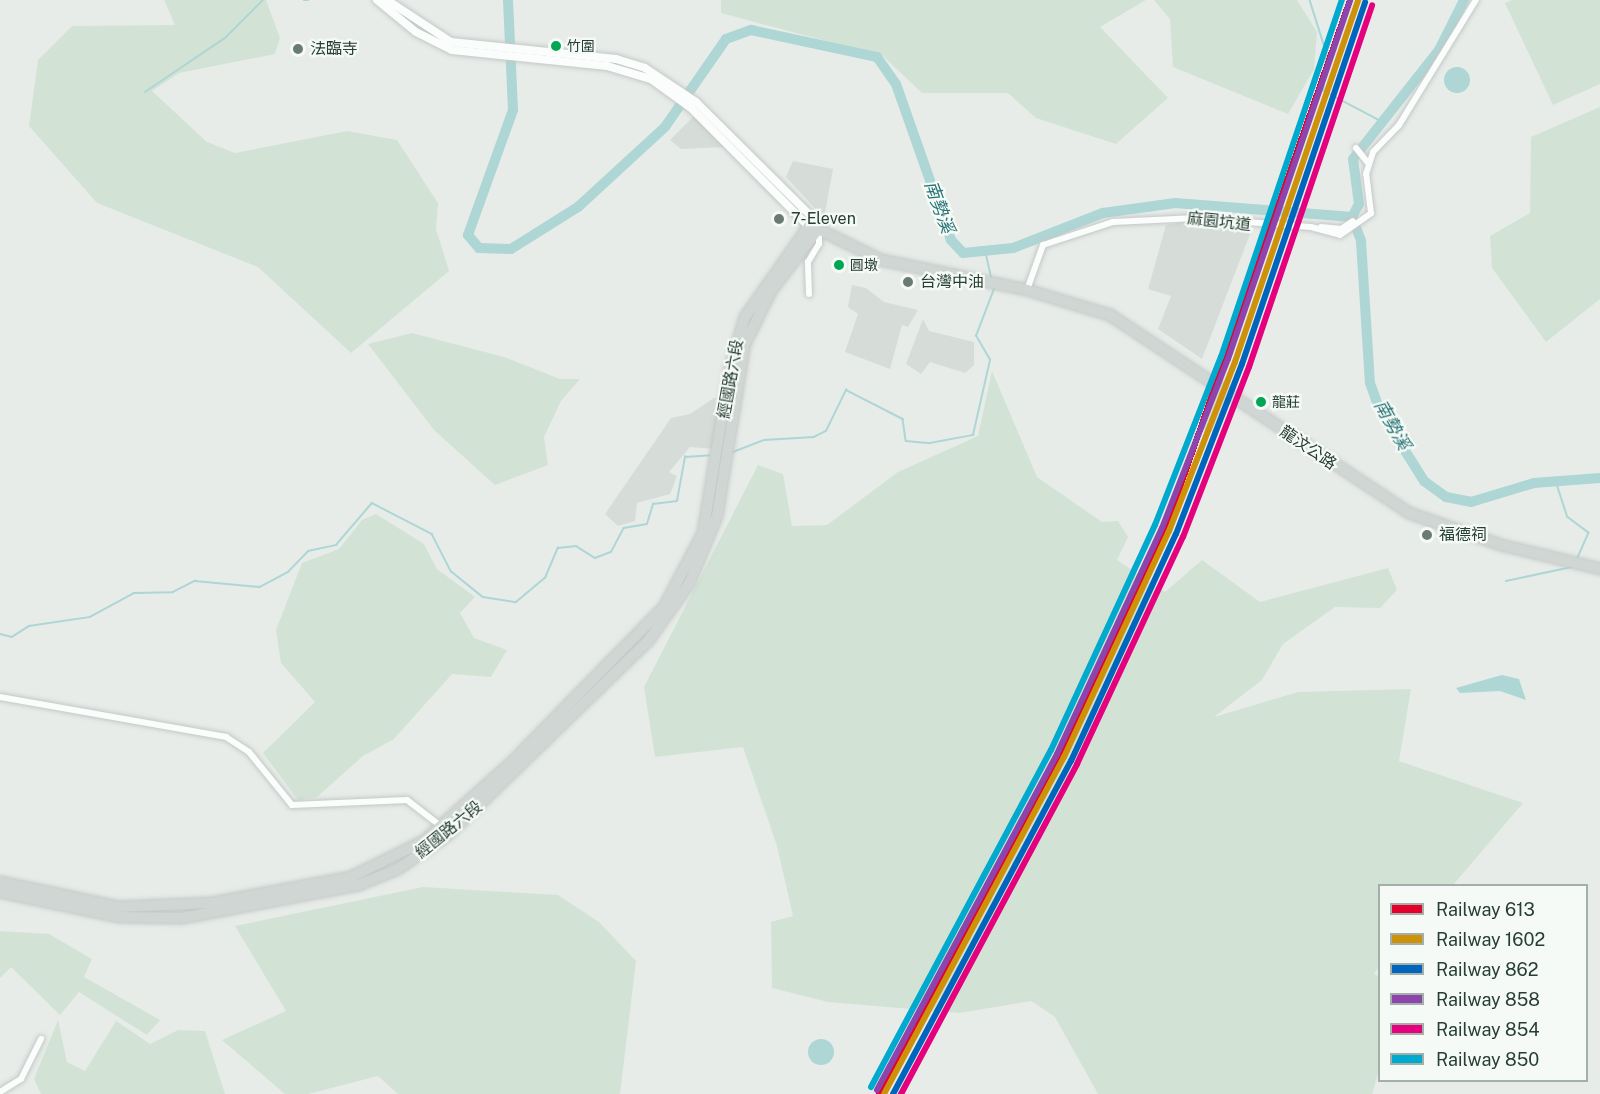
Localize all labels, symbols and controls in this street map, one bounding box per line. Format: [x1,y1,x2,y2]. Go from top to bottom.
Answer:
place label: 竹圍 [567,38,595,54]
place label: 法臨寺 [310,39,358,59]
marker: 竹圍 [550,40,562,52]
marker: 法臨寺 [291,42,305,56]
water label: 南勢溪 [920,178,958,236]
place label: 7-Eleven [791,209,856,229]
street label: 麻園坑道 [1186,209,1252,235]
marker: 7-Eleven [772,212,786,226]
place label: 圓墩 [850,257,878,273]
marker: 圓墩 [833,259,845,271]
place label: 台灣中油 [920,272,984,292]
marker: 台灣中油 [901,275,915,289]
street label: 經國路六段 [715,338,747,420]
place label: 龍莊 [1272,394,1300,410]
marker: 龍莊 [1255,396,1267,408]
water label: 南勢溪 [1369,396,1415,454]
street label: 龍汶公路 [1276,422,1340,474]
place label: 福德祠 [1439,525,1487,545]
marker: 福德祠 [1420,528,1434,542]
street label: 經國路六段 [412,797,486,863]
legend [1378,884,1588,1082]
text: Railway 613 [1436,899,1535,920]
text: Railway 1602 [1436,929,1545,950]
text: Railway 862 [1436,959,1539,980]
text: Railway 858 [1436,989,1540,1010]
text: Railway 854 [1436,1019,1540,1040]
text: Railway 850 [1436,1049,1539,1070]

